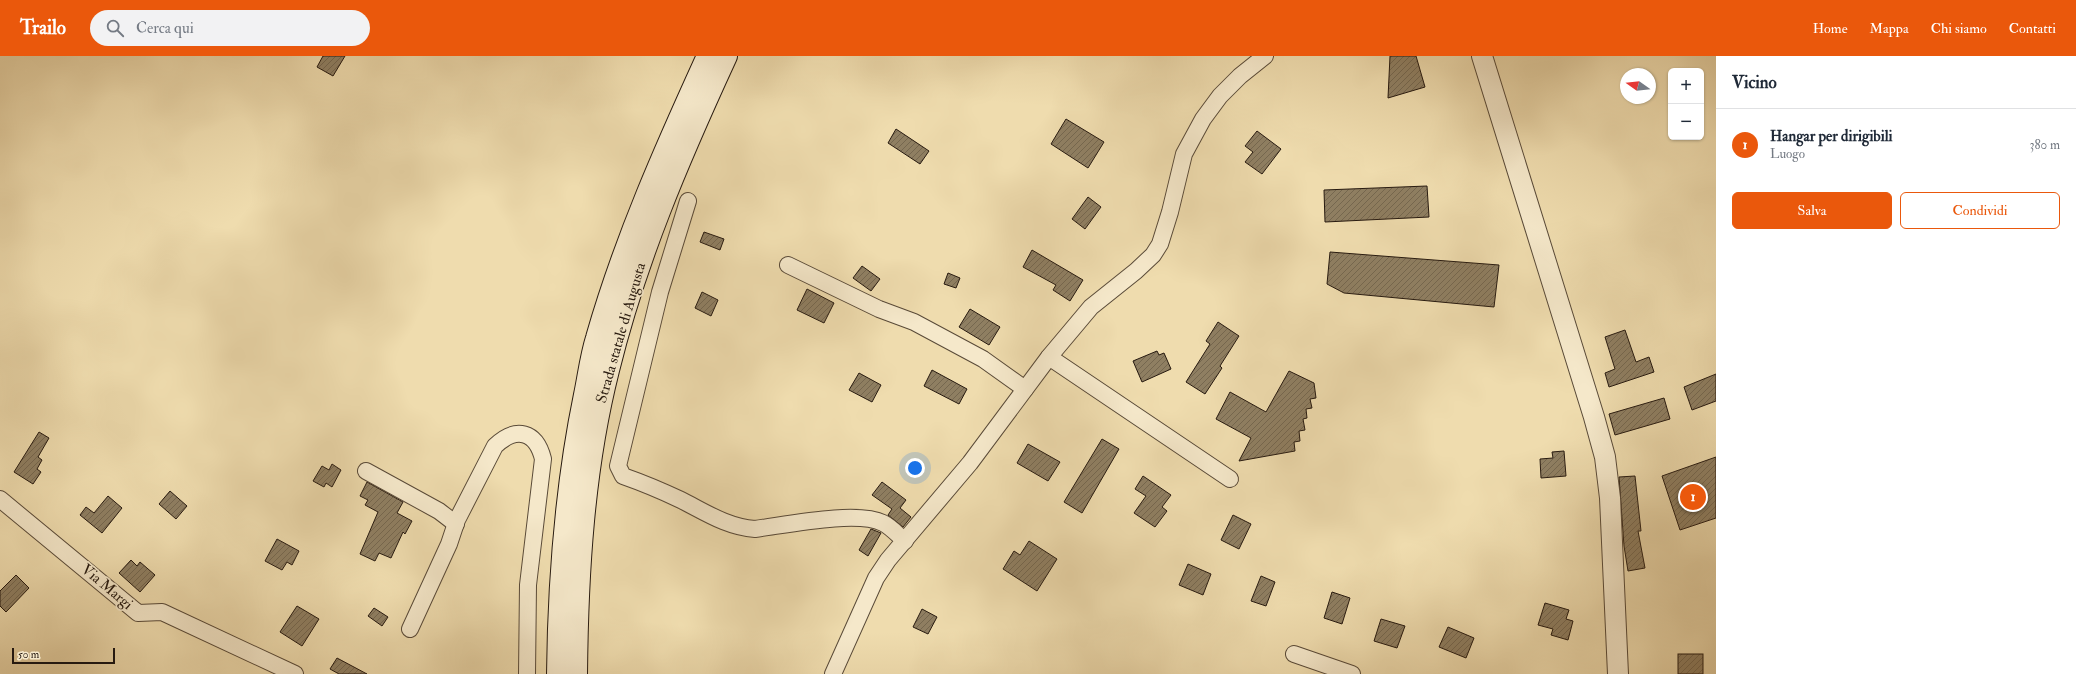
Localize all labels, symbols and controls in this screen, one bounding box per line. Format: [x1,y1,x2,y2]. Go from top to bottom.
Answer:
search box [90,10,370,46]
text: Trailo [20,16,66,40]
icon: search [104,17,126,39]
text: Cerca qui [136,19,194,38]
text: Home [1813,20,1848,37]
text: Mappa [1870,20,1909,37]
text: Chi siamo [1931,20,1987,37]
text: Contatti [2009,20,2056,37]
north arrow [1620,68,1656,104]
map controls [1668,68,1704,140]
button: + [1668,68,1704,104]
text: Vicino [1732,72,1777,93]
button: − [1668,104,1704,140]
text: Hangar per dirigibili [1770,127,1892,146]
text: 1 [1743,137,1747,153]
text: 380 m [2029,137,2060,153]
text: Luogo [1770,146,1805,162]
button: Salva [1732,192,1892,229]
button: Condividi [1900,192,2060,229]
street label: Strada statale di Augusta [592,260,650,405]
your location [905,458,925,478]
pin: 1 [1680,482,1706,512]
street label: Via Margi [77,560,137,614]
scale bar [12,646,115,665]
text: 50 m [18,648,39,661]

